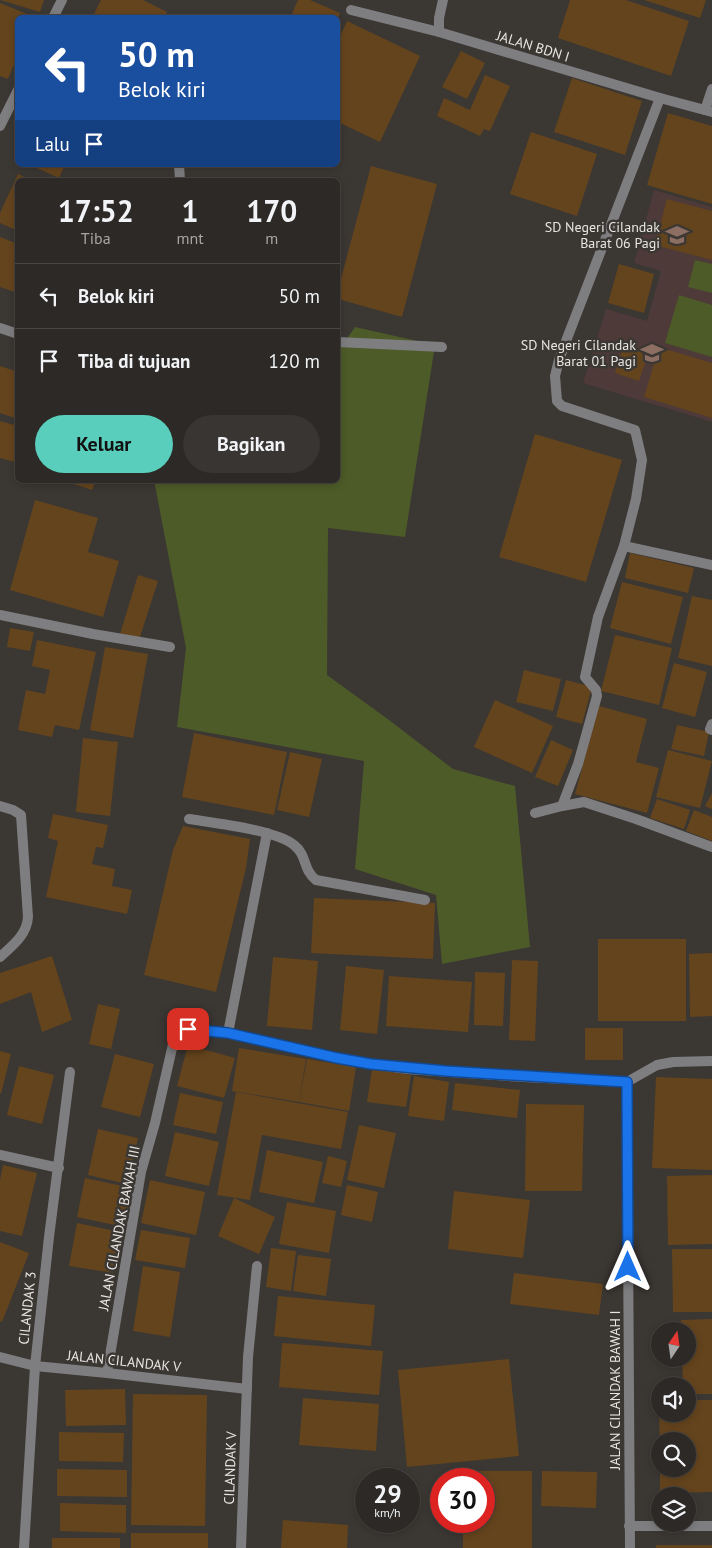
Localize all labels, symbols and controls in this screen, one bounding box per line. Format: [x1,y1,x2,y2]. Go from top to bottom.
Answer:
street label: JALAN BDN I [493,26,572,66]
text: 50 m [118,31,195,77]
icon: left [35,35,100,100]
text: Belok kiri [118,75,206,103]
icon: arrive [80,130,108,158]
text: Lalu [35,132,70,156]
text: 17:52 [58,191,134,230]
text: 1 [182,191,199,230]
text: 170 [246,191,297,230]
place label: SD Negeri Cilandak Barat 06 Pagi [545,218,660,252]
school or university icon: SD Negeri Cilandak Barat 06 Pagi [664,222,690,248]
text: Tiba [81,228,111,248]
text: mnt [176,228,204,248]
text: m [265,228,278,248]
icon: left [35,282,63,310]
text: Belok kiri [78,284,154,308]
text: 50 m [279,284,320,308]
place label: SD Negeri Cilandak Barat 01 Pagi [521,336,636,370]
school or university icon: SD Negeri Cilandak Barat 01 Pagi [639,340,665,366]
icon: arrive [35,347,63,375]
text: Tiba di tujuan [78,349,190,373]
text: 120 m [268,349,320,373]
button: Keluar [35,415,173,473]
button: Bagikan [183,415,320,473]
pin [167,1008,209,1050]
icon: arrive [174,1015,202,1043]
street label: JALAN CILANDAK BAWAH III [94,1144,144,1313]
position arrow [601,1240,653,1292]
street label: CILANDAK 3 [14,1271,40,1345]
street label: JALAN CILANDAK BAWAH I [606,1310,624,1471]
north arrow [651,1322,696,1368]
map controls [651,1322,696,1532]
street label: JALAN CILANDAK V [65,1346,182,1376]
button: sound [651,1377,696,1422]
street label: CILANDAK V [220,1431,240,1505]
button: search [651,1432,696,1477]
speed limit sign: 30 [430,1468,495,1533]
text: 29 [373,1478,402,1510]
button: layers [651,1487,696,1532]
text: km/h [374,1505,401,1520]

